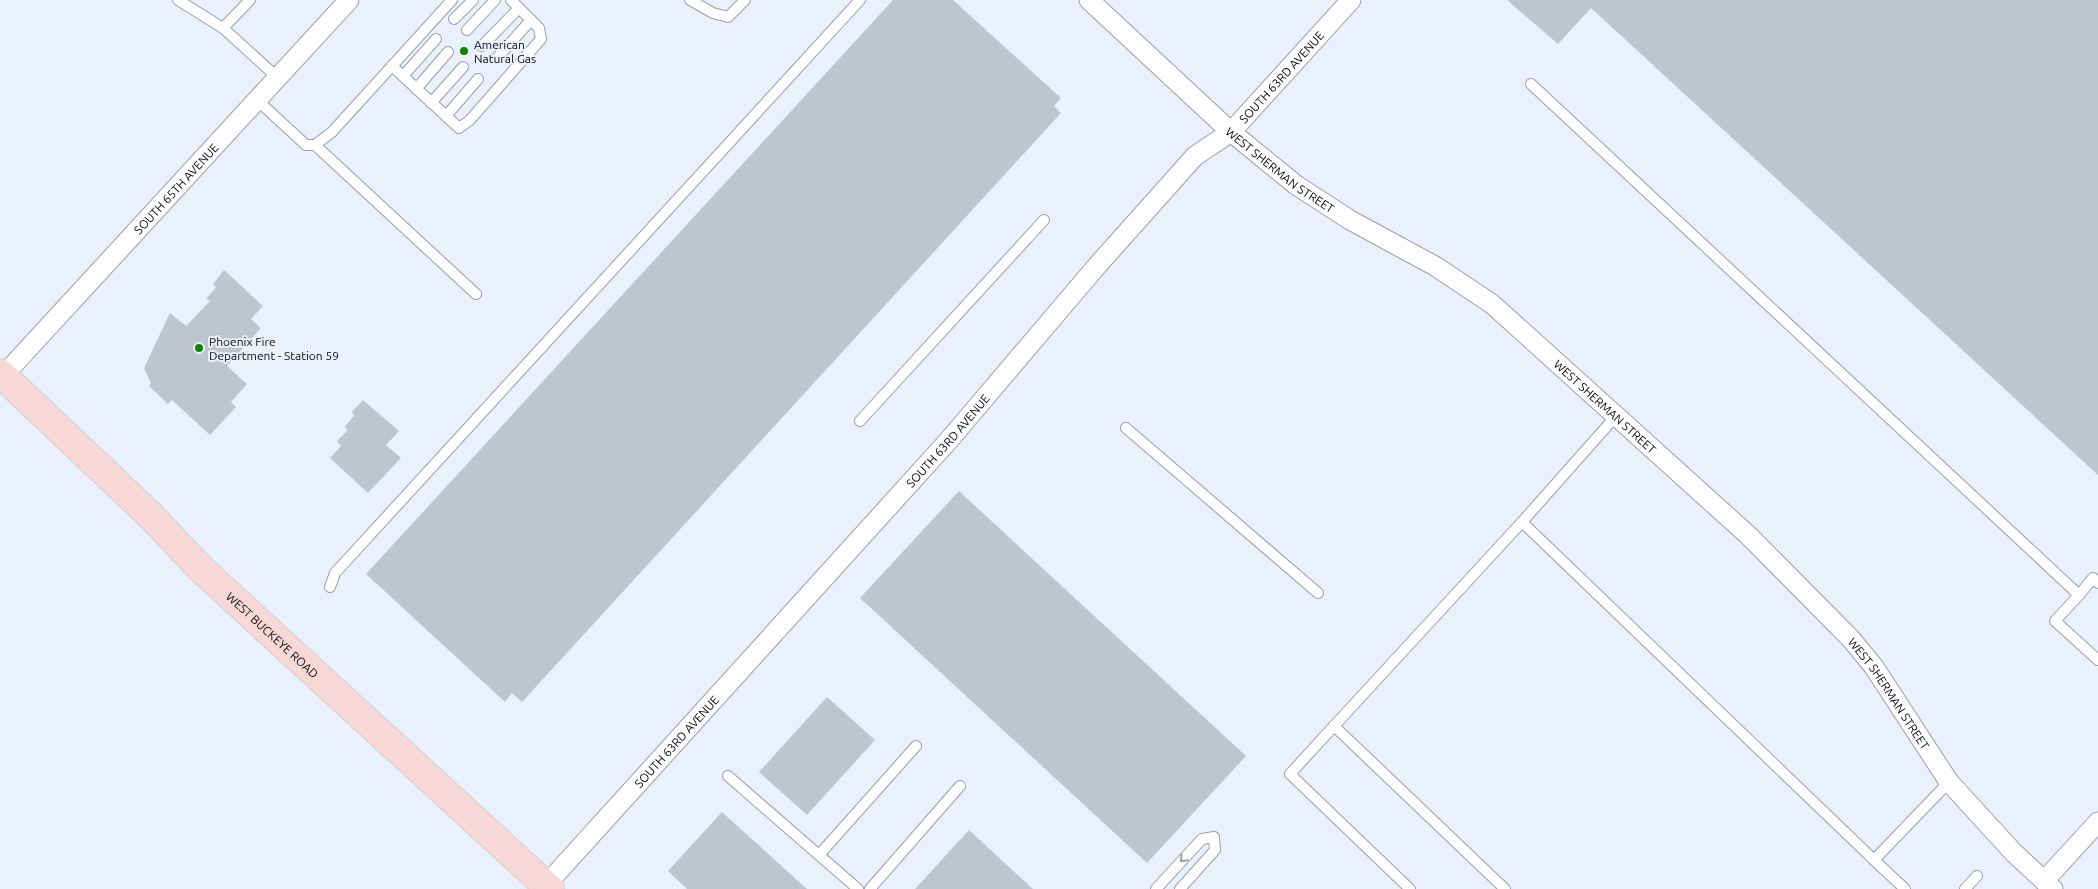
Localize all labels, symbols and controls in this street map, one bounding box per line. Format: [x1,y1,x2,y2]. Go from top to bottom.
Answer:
street label: SOUTH 63RD AVENUE [1236,28,1326,125]
place label: American Natural Gas [474,38,536,65]
marker: American Natural Gas [458,45,470,57]
street label: WEST SHERMAN STREET [1224,124,1337,215]
street label: SOUTH 65TH AVENUE [131,140,221,236]
place label: Phoenix Fire Department - Station 59 [209,335,339,362]
marker: Phoenix Fire Department - Station 59 [193,342,205,354]
street label: WEST SHERMAN STREET [1552,357,1659,456]
street label: SOUTH 63RD AVENUE [903,391,992,489]
street label: WEST BUCKEYE ROAD [224,589,321,680]
street label: WEST SHERMAN STREET [1846,635,1932,752]
street label: SOUTH 63RD AVENUE [631,693,721,790]
one-way arrow [1180,854,1189,863]

